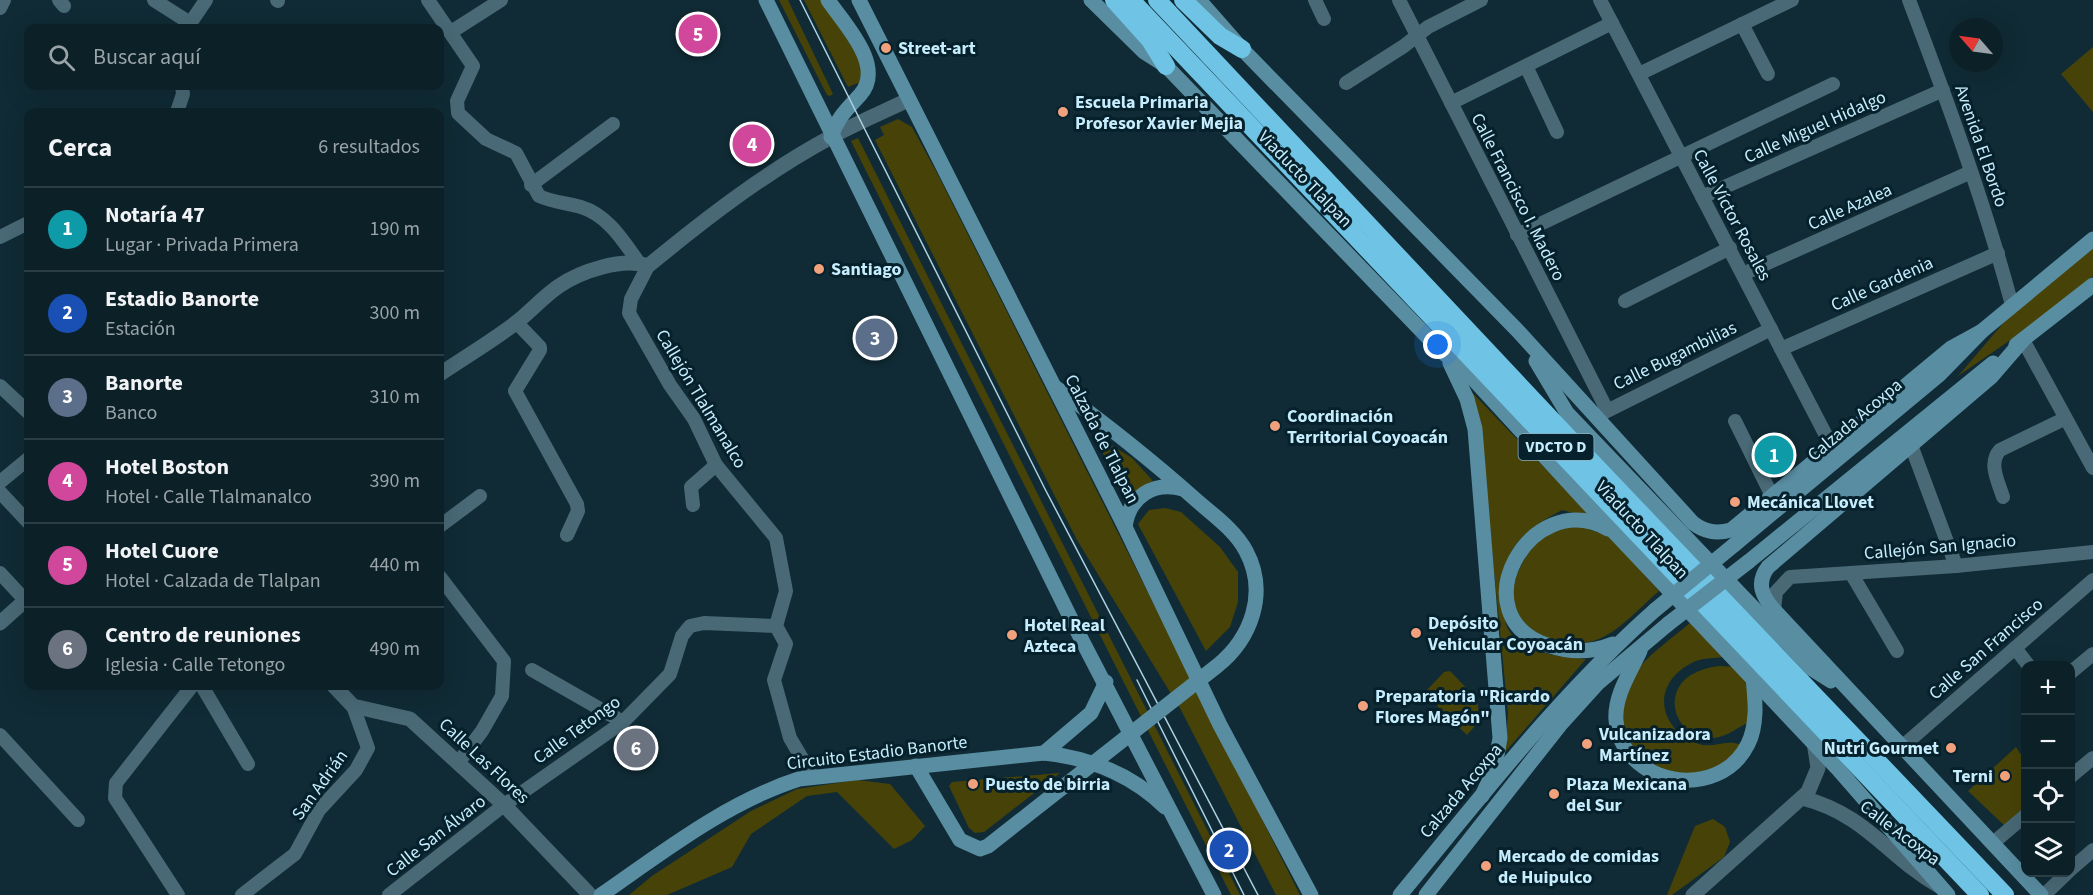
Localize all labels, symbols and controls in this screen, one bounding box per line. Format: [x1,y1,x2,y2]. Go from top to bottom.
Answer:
pin: 5 [678,12,718,57]
north arrow [1949,18,2003,72]
search box [24,24,444,90]
place label: Street-art [898,36,976,61]
icon: search [45,41,78,74]
text: Buscar aquí [93,41,201,73]
marker: Street-art [879,41,893,55]
street label: Avenida El Bordo [1948,82,2014,210]
street label: Calle Miguel Hidalgo [1740,84,1890,170]
place label: Escuela Primaria Profesor Xavier Mejia [1075,90,1243,136]
marker: Escuela Primaria Profesor Xavier Mejia [1056,105,1070,119]
street label: Calle Francisco I. Madero [1465,109,1571,285]
pin: 4 [732,122,771,166]
street label: Viaducto Tlalpan [1252,125,1358,233]
text: Cerca [48,129,112,166]
text: 6 resultados [318,133,420,161]
street label: Calle Víctor Rosales [1687,145,1777,285]
street label: Calle Azalea [1804,177,1896,237]
text: Notaría 47 [105,199,205,231]
text: 1 [62,215,73,243]
text: 190 m [370,215,420,243]
text: Lugar · Privada Primera [105,231,299,259]
street label: Calle Gardenia [1827,250,1937,318]
place label: Santiago [831,257,901,282]
marker: Santiago [812,262,826,276]
text: Estadio Banorte [105,283,259,315]
text: 2 [62,299,73,327]
text: 300 m [370,299,420,327]
text: Estación [105,315,176,343]
street label: Calle Bugambilias [1609,315,1741,397]
pin: 3 [856,316,894,360]
street label: Callejón Tlalmanalco [650,325,752,473]
your location [1423,330,1452,359]
text: Banorte [105,367,183,399]
street label: Calzada de Tlalpan [1059,370,1145,508]
street label: Calzada Acoxpa [1802,373,1908,467]
text: 3 [62,383,73,411]
text: 310 m [370,383,420,411]
text: Banco [105,399,157,427]
place label: Coordinación Territorial Coyoacán [1287,404,1448,450]
marker: Coordinación Territorial Coyoacán [1268,419,1282,433]
pin: 1 [1754,432,1794,478]
road number: VDCTO D [1518,434,1594,460]
text: Hotel Boston [105,451,229,483]
text: 4 [62,467,73,495]
text: 390 m [370,467,420,495]
street label: Viaducto Tlalpan [1590,475,1694,585]
text: Hotel · Calle Tlalmanalco [105,483,312,511]
place label: Mecánica Llovet [1747,490,1874,515]
marker: Mecánica Llovet [1728,495,1742,509]
street label: Callejón San Ignacio [1863,528,2017,566]
text: Hotel Cuore [105,535,219,567]
text: 5 [62,551,73,579]
text: 440 m [370,551,420,579]
text: Hotel · Calzada de Tlalpan [105,567,321,595]
street label: Calle San Francisco [1923,592,2049,706]
place label: Depósito Vehicular Coyoacán [1427,611,1583,657]
place label: Hotel Real Azteca [1023,613,1105,659]
text: Centro de reuniones [105,619,301,651]
marker: Depósito Vehicular Coyoacán [1409,626,1423,640]
marker: Hotel Real Azteca [1005,628,1019,642]
text: 6 [62,635,73,663]
text: 490 m [370,635,420,663]
text: Iglesia · Calle Tetongo [105,651,285,679]
map controls [2021,661,2075,877]
button: + [2021,661,2075,715]
place label: Preparatoria "Ricardo Flores Magón" [1375,684,1550,730]
street label: Calle Tetongo [528,690,626,770]
marker: Preparatoria "Ricardo Flores Magón" [1356,699,1370,713]
street label: Calle Las Flores [433,712,535,810]
button: − [2021,715,2075,769]
place label: Vulcanizadora Martínez [1598,722,1711,768]
pin: 6 [616,726,656,771]
street label: Circuito Estadio Banorte [785,730,969,776]
place label: Nutri Gourmet [1824,736,1939,761]
marker: Vulcanizadora Martínez [1580,737,1594,751]
street label: Calzada Acoxpa [1414,738,1508,844]
marker: Nutri Gourmet [1944,741,1958,755]
street label: San Adrián [286,745,354,825]
place label: Terni [1953,764,1993,789]
marker: Terni [1998,769,2012,783]
button: locate [2021,769,2075,823]
place label: Puesto de birria [985,772,1110,797]
place label: Plaza Mexicana del Sur [1566,772,1687,818]
marker: Puesto de birria [966,777,980,791]
marker: Plaza Mexicana del Sur [1547,787,1561,801]
street label: Calle San Álvaro [381,789,491,883]
street label: Calle Acoxpa [1855,794,1945,872]
button: layers [2021,823,2075,877]
pin: 2 [1210,828,1248,872]
place label: Mercado de comidas de Huipulco [1498,844,1659,890]
marker: Mercado de comidas de Huipulco [1479,859,1493,873]

